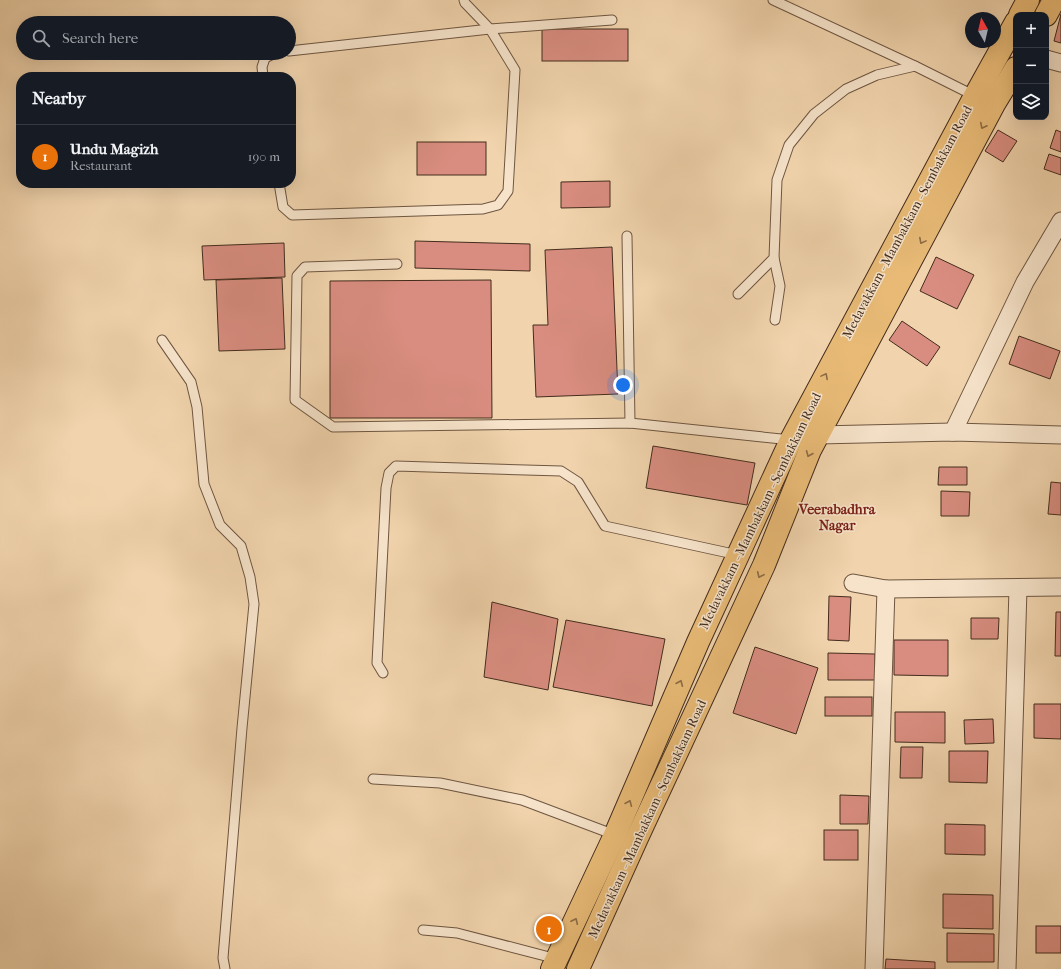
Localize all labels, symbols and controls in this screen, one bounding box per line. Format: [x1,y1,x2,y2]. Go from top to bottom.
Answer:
north arrow [965,12,1001,48]
map controls [1013,12,1049,120]
button: + [1013,12,1049,48]
search box [16,16,296,60]
icon: search [30,27,52,49]
text: Search here [62,29,138,47]
button: − [1013,48,1049,84]
button: layers [1013,84,1049,120]
text: Nearby [32,88,86,108]
street label: Medavakkam - Mambakkam - Sembakkam Road [839,102,975,341]
one-way arrow [980,122,988,129]
text: Undu Magizh [70,140,158,158]
text: 1 [43,149,47,164]
text: 190 m [248,149,280,164]
text: Restaurant [70,158,132,173]
one-way arrow [919,237,927,244]
one-way arrow [821,373,828,380]
your location [613,375,633,395]
street label: Medavakkam - Mambakkam - Sembakkam Road [696,389,825,632]
one-way arrow [805,451,813,458]
district label: Veerabadhra Nagar [798,501,876,534]
one-way arrow [757,571,765,578]
one-way arrow [675,680,683,688]
street label: Medavakkam - Mambakkam - Sembakkam Road [585,696,709,941]
one-way arrow [624,799,632,806]
pin: 1 [536,914,562,944]
one-way arrow [570,918,578,925]

